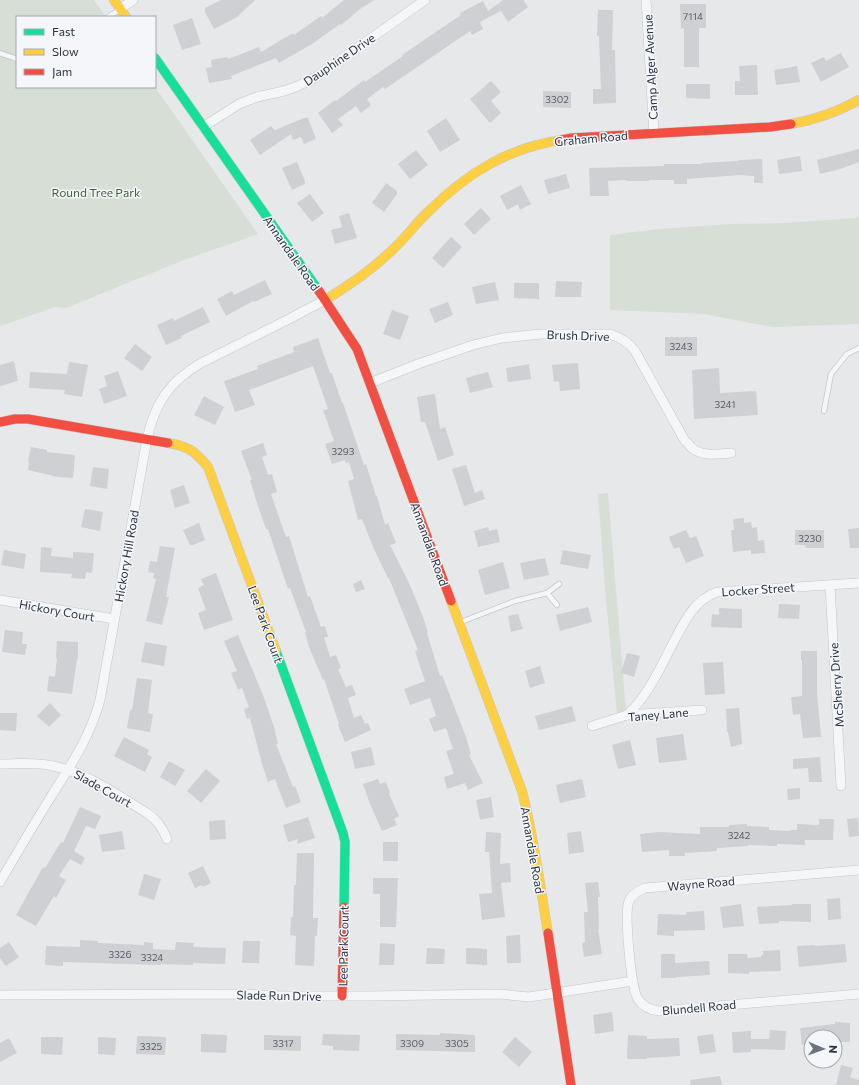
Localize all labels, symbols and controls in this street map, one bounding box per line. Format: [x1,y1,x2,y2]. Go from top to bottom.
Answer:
house number: 7114 [683,10,703,22]
street label: Camp Alger Avenue [640,14,660,120]
legend [16,16,156,88]
text: Fast [52,24,75,38]
street label: Dauphine Drive [301,30,377,88]
text: Slow [52,44,79,58]
text: Jam [52,64,72,79]
house number: 3302 [545,93,569,105]
street label: Graham Road [554,128,628,148]
park label: Round Tree Park [52,185,141,199]
street label: Annandale Road [261,213,323,293]
street label: Brush Drive [546,327,610,343]
house number: 3243 [670,340,693,352]
house number: 3241 [714,398,736,410]
house number: 3293 [332,445,355,457]
street label: Annandale Road [408,500,452,588]
street label: Hickory Hill Road [111,509,141,603]
house number: 3230 [798,532,822,544]
street label: Locker Street [721,579,795,599]
street label: Lee Park Court [246,584,286,665]
street label: Hickory Court [18,596,96,624]
street label: McSherry Drive [826,642,846,728]
street label: Taney Lane [627,704,689,724]
street label: Slade Court [72,766,134,810]
street label: Annandale Road [518,805,548,895]
house number: 3242 [728,829,751,841]
street label: Wayne Road [667,873,735,893]
street label: Lee Park Court [335,905,351,987]
house number: 3326 [109,948,131,960]
house number: 3324 [141,951,163,963]
street label: Slade Run Drive [237,987,321,1003]
street label: Blundell Road [661,997,737,1017]
north arrow [803,1029,843,1069]
house number: 3317 [273,1037,293,1049]
house number: 3309 [400,1037,424,1049]
house number: 3305 [445,1037,469,1049]
house number: 3325 [140,1040,163,1052]
text: N [827,1045,840,1054]

